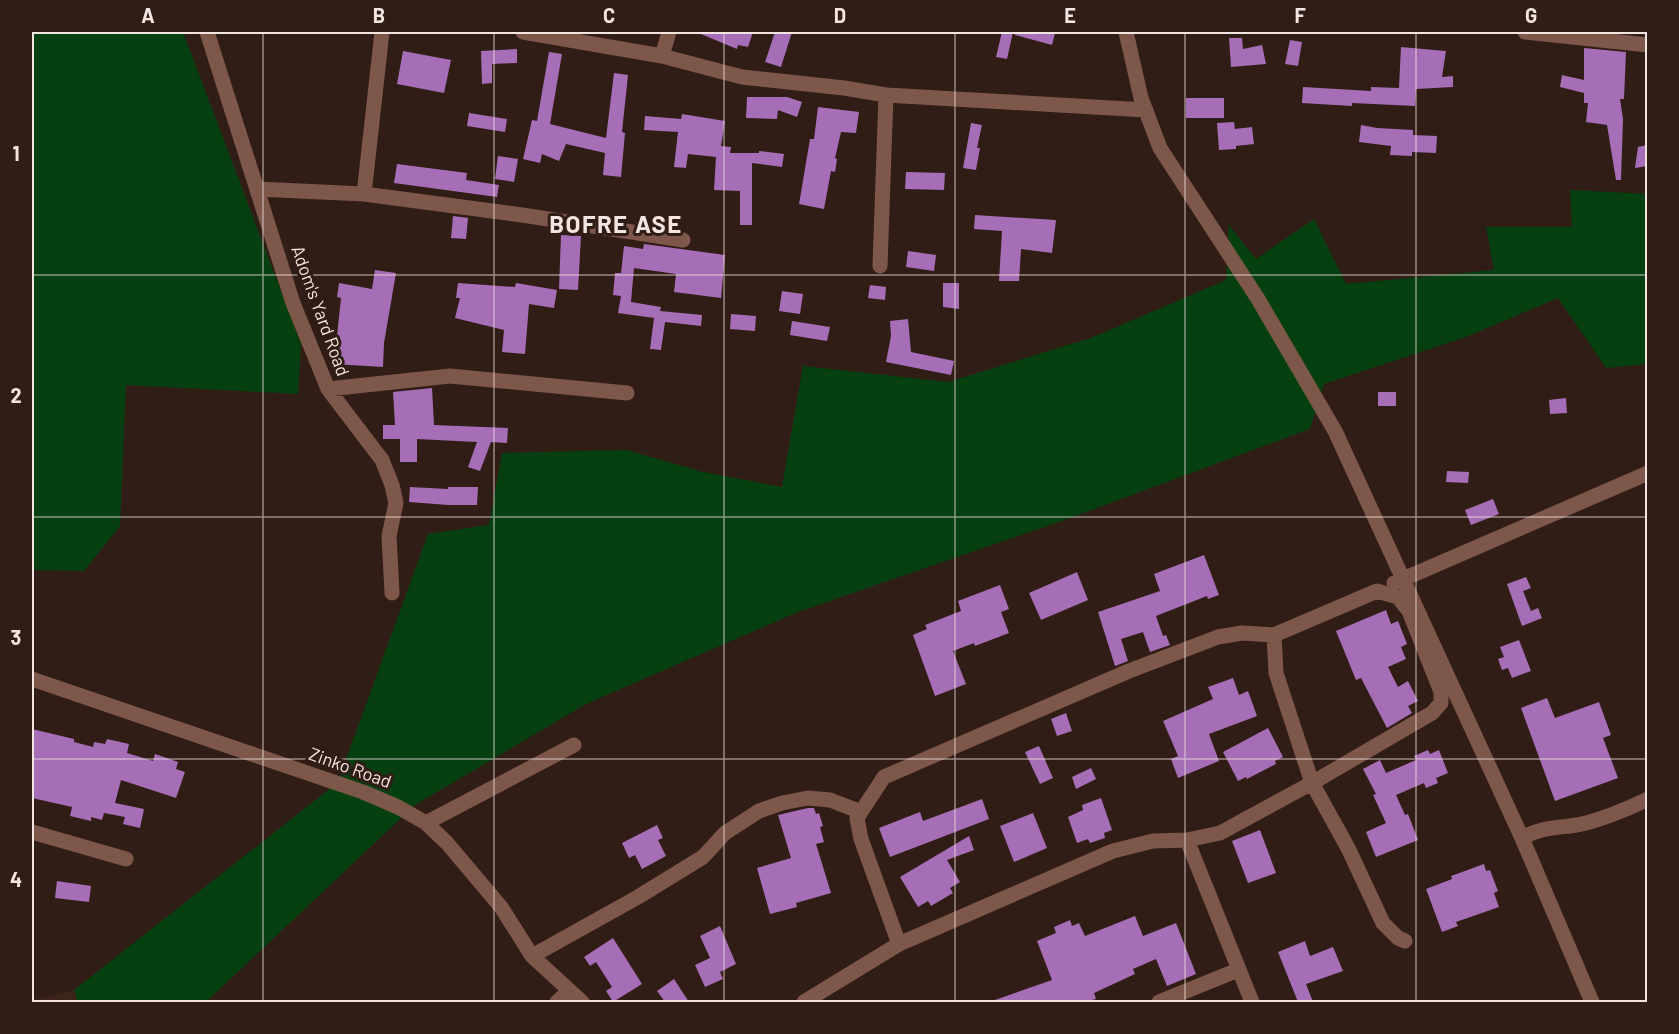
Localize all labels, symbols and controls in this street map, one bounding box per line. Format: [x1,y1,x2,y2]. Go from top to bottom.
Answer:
text: A [141,3,155,27]
text: B [373,3,385,27]
text: C [603,3,615,27]
text: D [834,3,846,27]
text: E [1064,3,1076,27]
text: F [1294,3,1306,27]
text: G [1525,3,1537,27]
text: 1 [12,141,20,165]
district label: BOFRE ASE [549,209,683,238]
street label: Adom's Yard Road [287,242,355,379]
text: 2 [10,383,22,407]
text: 3 [11,625,21,649]
street label: Zinko Road [306,742,395,792]
text: 4 [10,867,22,891]

